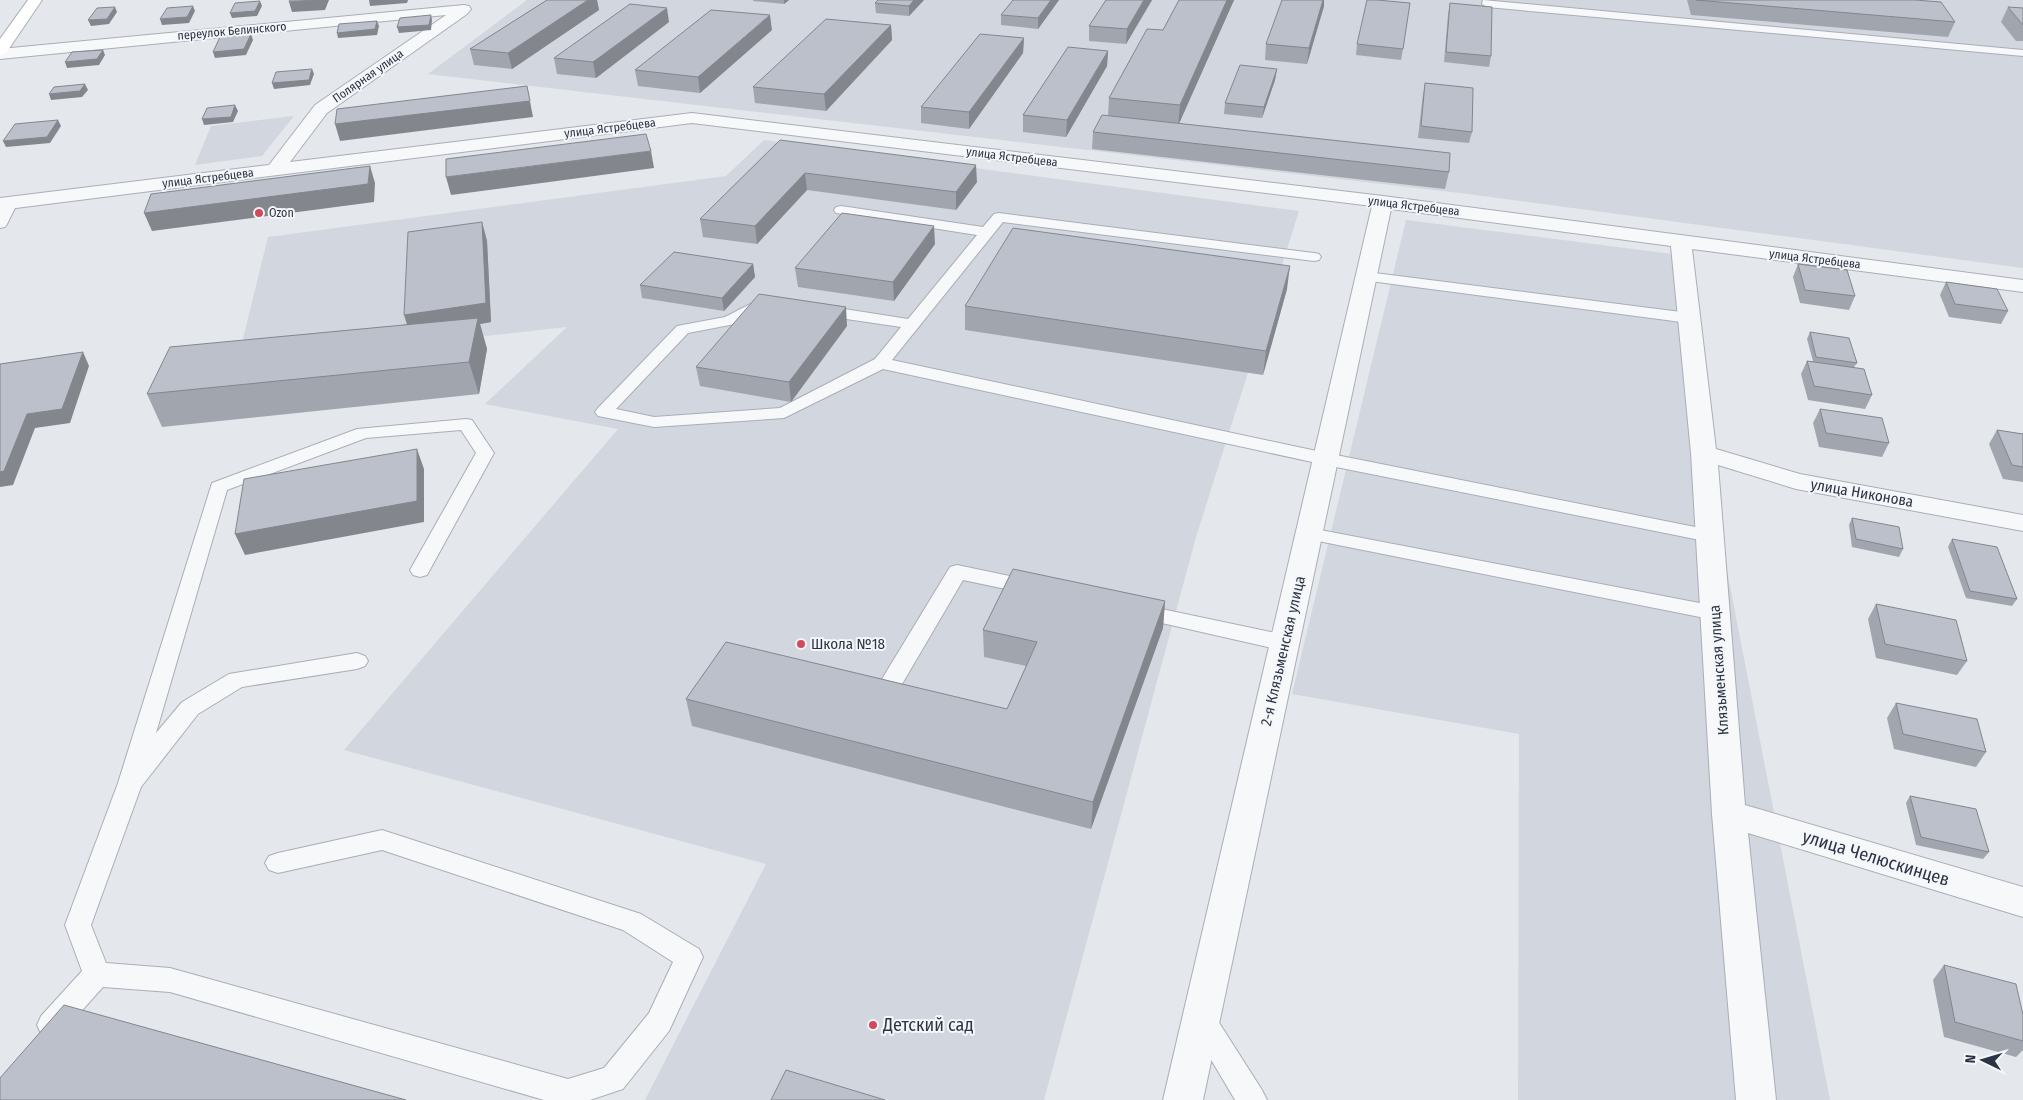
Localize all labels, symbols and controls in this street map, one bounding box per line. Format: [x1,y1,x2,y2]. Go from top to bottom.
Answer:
street label: переулок Белинского [177,19,287,43]
street label: Полярная улица [330,46,406,106]
street label: улица Ястребцева [564,115,657,141]
street label: улица Ястребцева [966,144,1059,170]
street label: улица Ястребцева [162,165,255,191]
street label: улица Ястребцева [1368,193,1461,219]
place label: Ozon [269,206,294,220]
marker: Ozon [253,207,265,219]
street label: улица Ястребцева [1769,246,1862,272]
street label: улица Никонова [1809,475,1915,511]
street label: 2-я Клязьменская улица [1257,574,1309,728]
street label: Клязьменская улица [1705,604,1733,736]
place label: Школа №18 [811,635,885,653]
marker: Школа №18 [795,638,807,650]
street label: улица Челюскинцев [1800,825,1952,891]
place label: Детский сад [882,1014,973,1036]
marker: Детский сад [867,1019,879,1031]
north arrow [1958,1035,2008,1085]
text: N [1962,1054,1979,1064]

